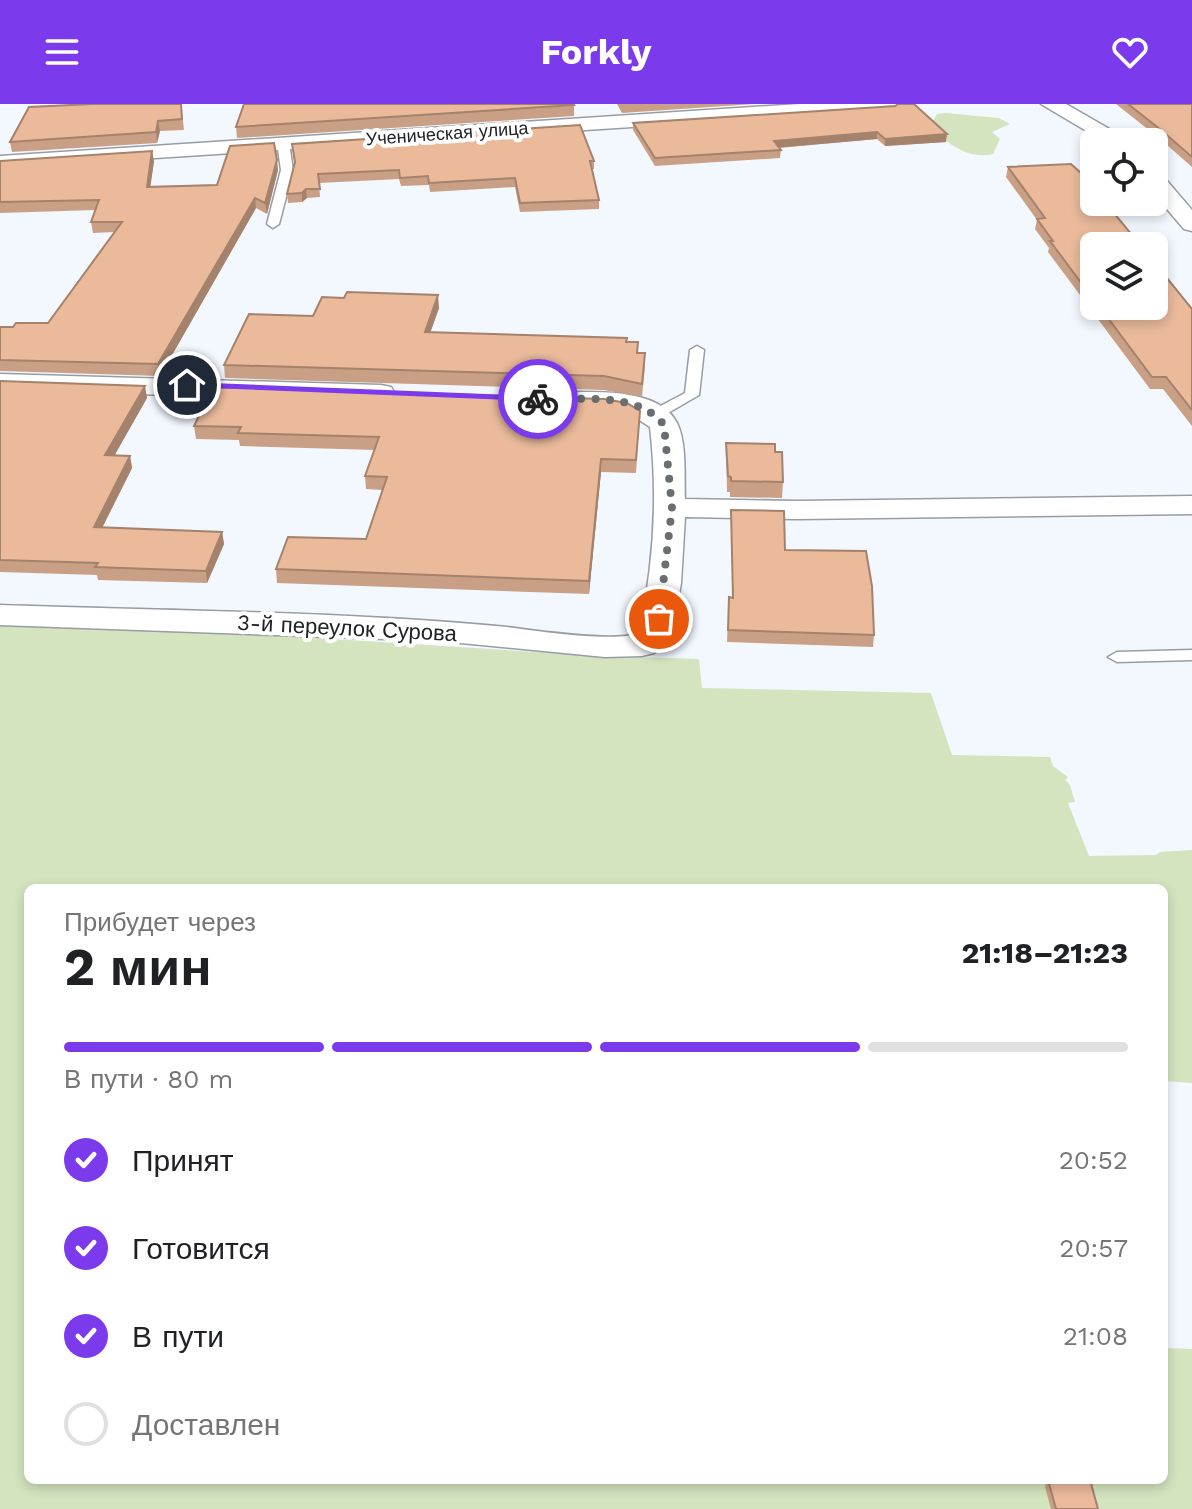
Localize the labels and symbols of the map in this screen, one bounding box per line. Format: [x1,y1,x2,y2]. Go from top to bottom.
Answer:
street label: Ученическая улица [365,117,530,149]
pin [153,351,221,419]
courier [498,359,578,439]
pin [625,585,693,653]
street label: 3-й переулок Сурова [237,610,458,646]

